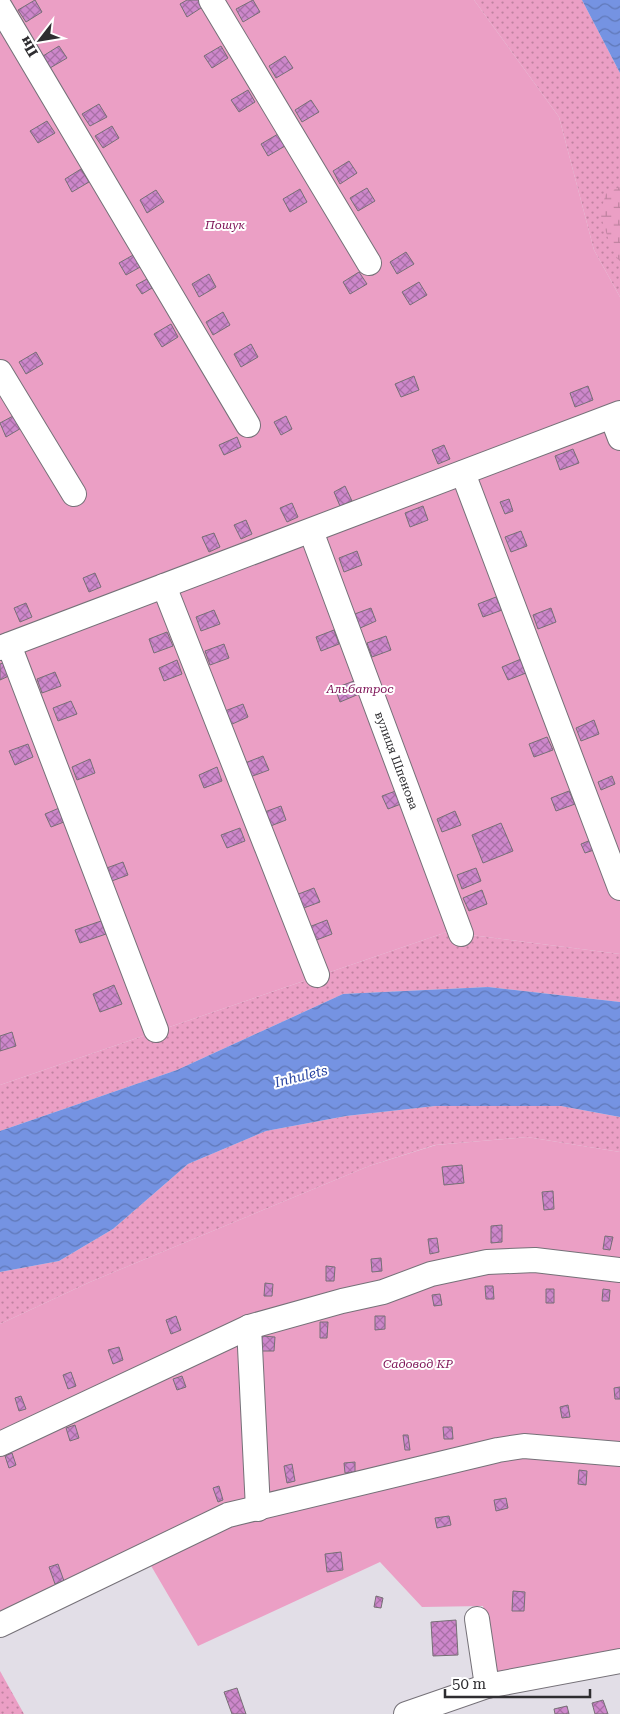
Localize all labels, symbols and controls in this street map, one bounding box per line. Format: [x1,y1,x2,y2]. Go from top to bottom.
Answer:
north arrow [15,15,65,65]
text: Пн [16,33,41,60]
park label: Пошук [204,218,245,232]
park label: Альбатрос [325,682,394,696]
street label: вулиця Шпенова [372,710,421,812]
water label: Inhulets [272,1062,330,1091]
park label: Садовод КР [383,1357,453,1371]
scale bar [445,1666,590,1698]
text: 50 m [452,1675,487,1693]

